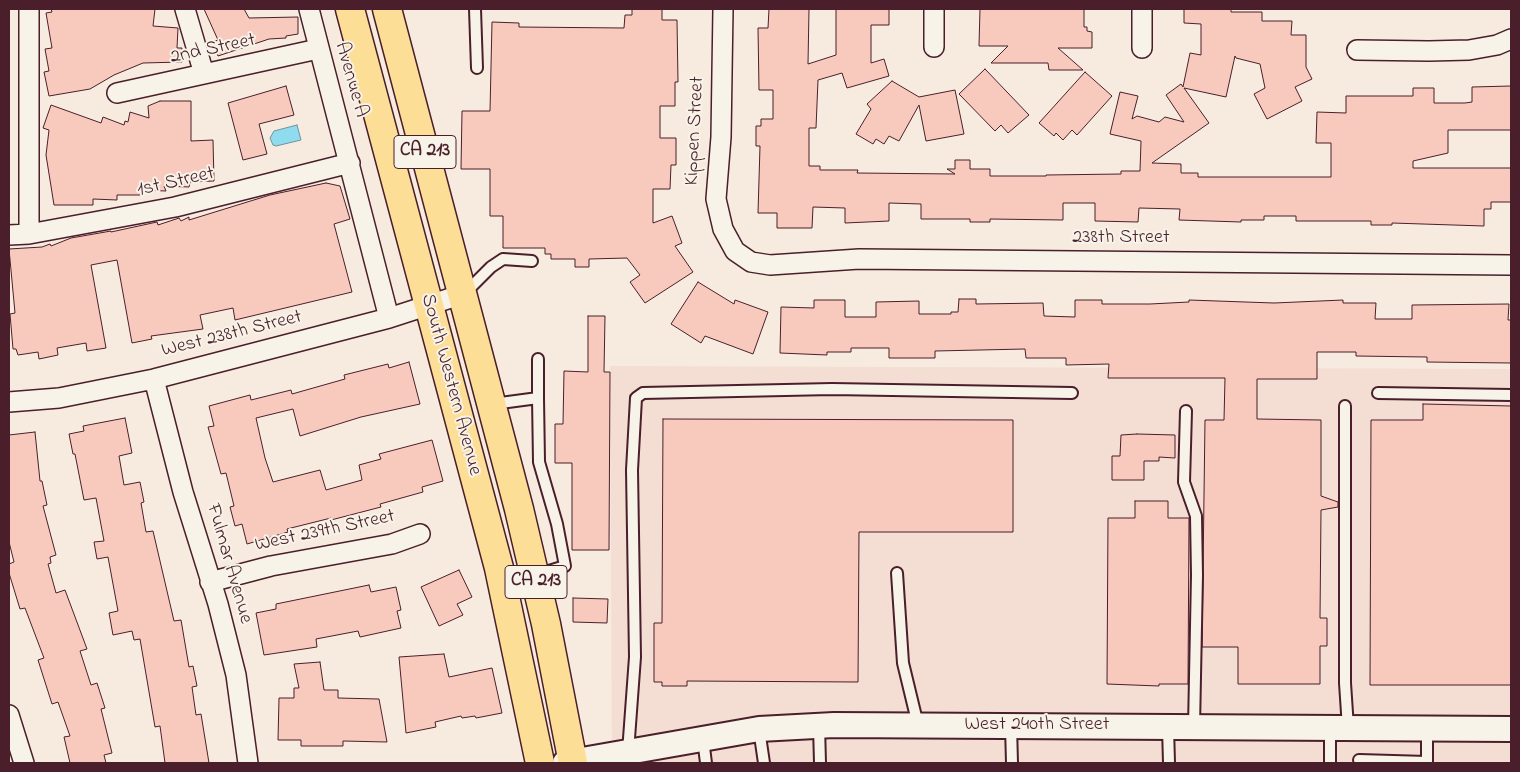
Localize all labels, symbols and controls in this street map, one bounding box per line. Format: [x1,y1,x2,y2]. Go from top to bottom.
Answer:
street label: 2nd Street [168,29,258,71]
street label: Avenue A [328,40,372,120]
street label: Kippen Street [681,76,711,186]
road number: CA 213 [394,136,456,168]
street label: 1st Street [135,162,217,204]
street label: 238th Street [1072,227,1170,251]
street label: South Western Avenue [414,292,486,478]
street label: West 238th Street [159,306,305,364]
street label: Fulmar Avenue [199,501,257,627]
street label: West 239th Street [253,505,397,559]
road number: CA 213 [505,566,567,598]
street label: West 240th Street [965,714,1109,738]

